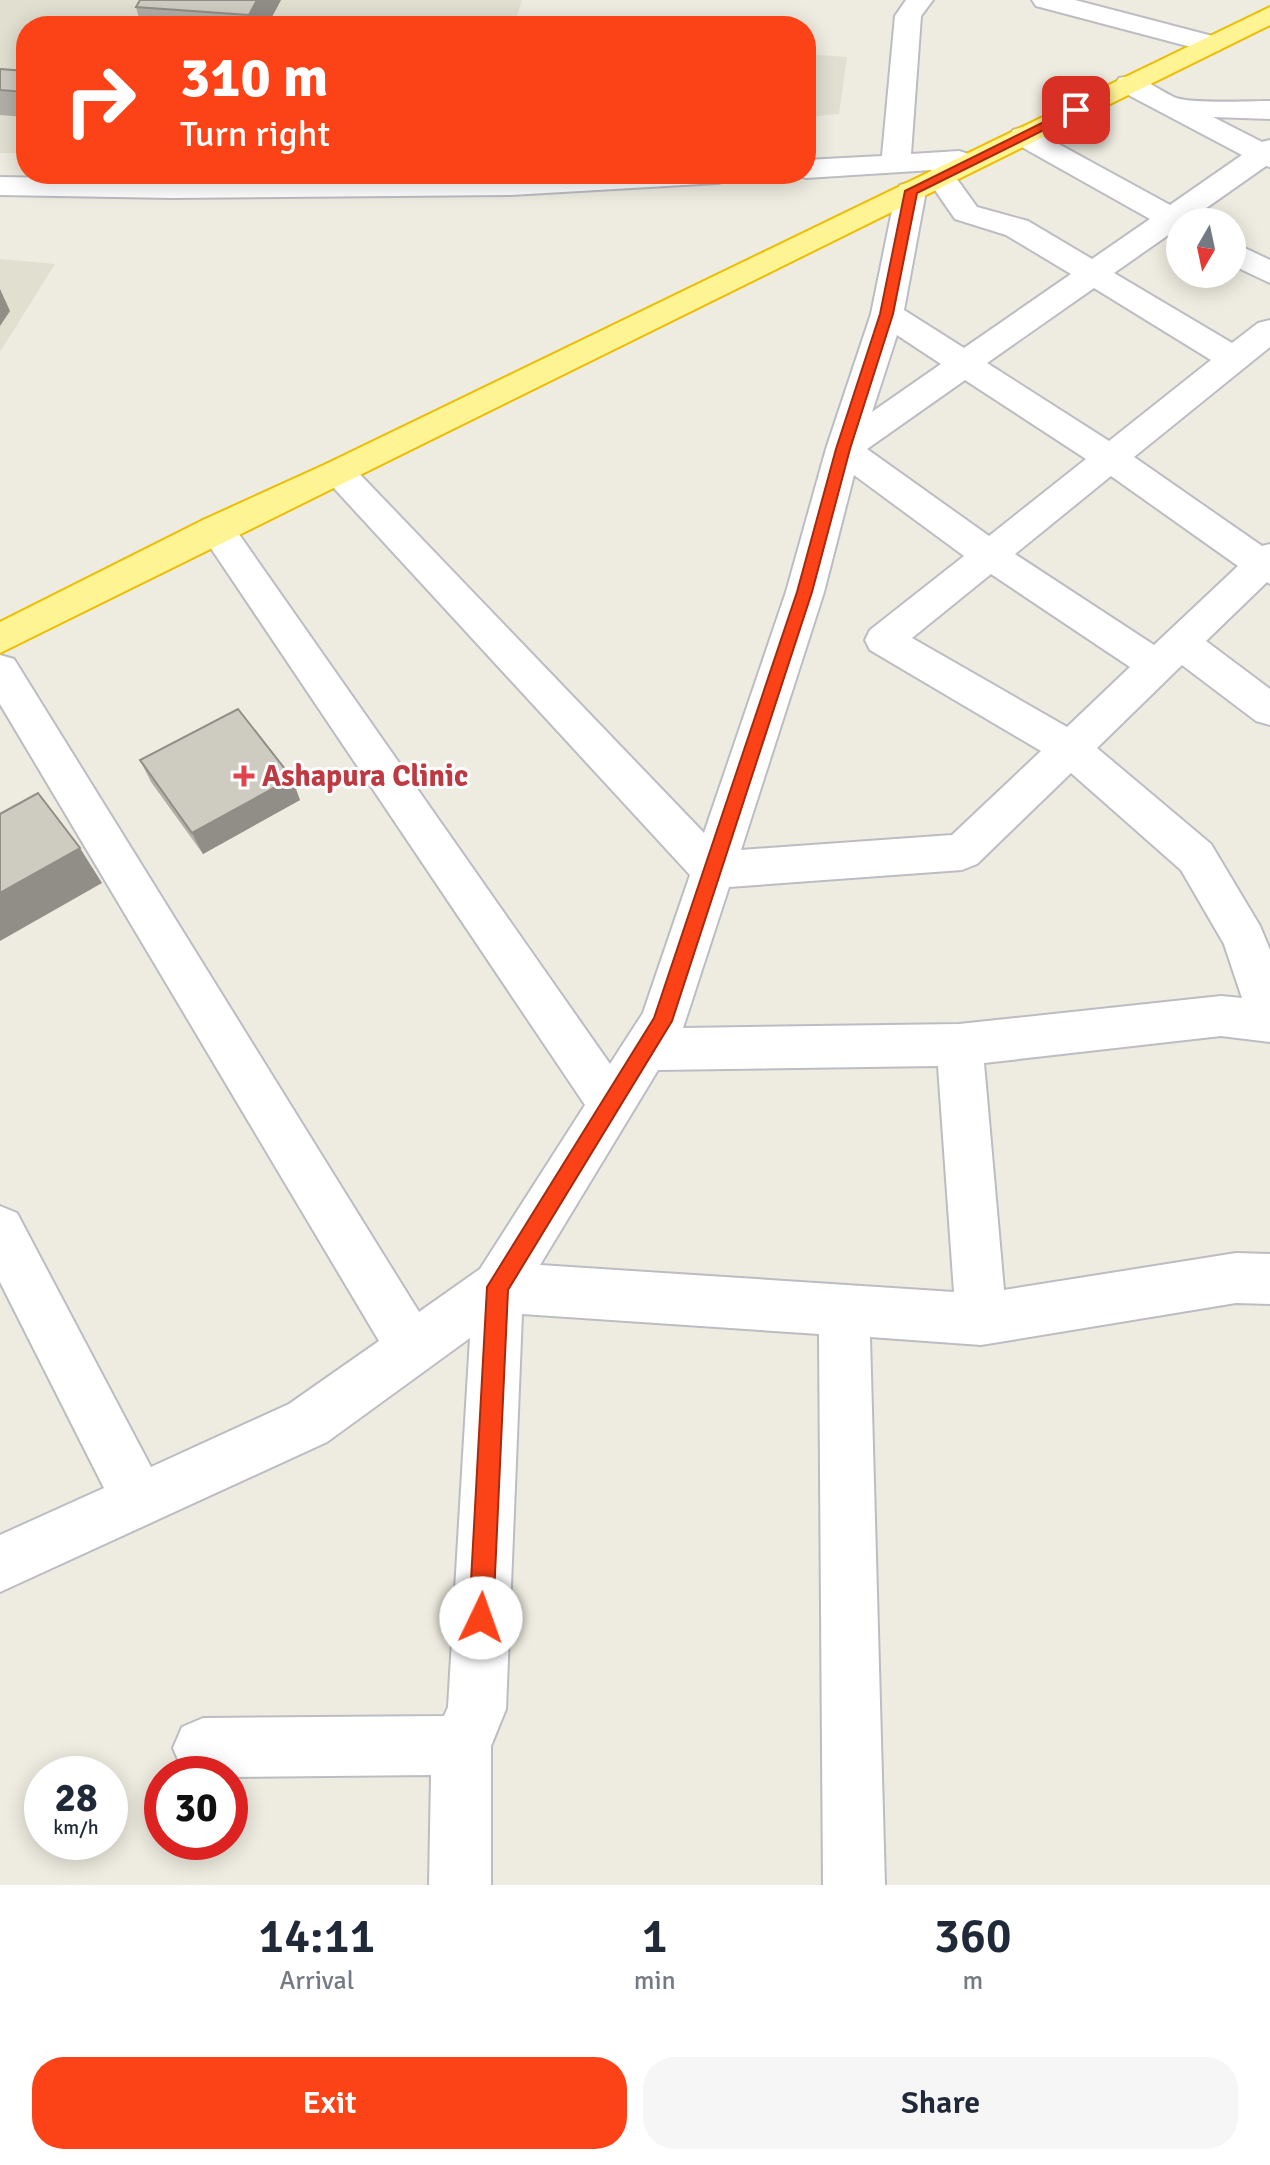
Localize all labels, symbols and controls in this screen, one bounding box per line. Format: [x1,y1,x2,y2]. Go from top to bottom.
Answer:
text: 310 m [180,43,328,112]
icon: right [48,48,152,152]
pin [1042,76,1110,144]
icon: arrive [1054,88,1098,132]
text: Turn right [180,112,330,157]
north arrow [1166,208,1246,288]
map controls [1166,208,1246,288]
place label: Ashapura Clinic [262,758,468,795]
marker: Ashapura Clinic [233,765,255,787]
position arrow [439,1576,523,1660]
speed limit sign: 30 [144,1756,248,1860]
text: 28 [54,1773,98,1823]
text: km/h [53,1815,99,1840]
text: 14:11 [258,1907,375,1966]
text: 1 [642,1907,668,1966]
text: 360 [934,1907,1012,1966]
text: Arrival [279,1965,354,1997]
text: min [634,1965,676,1997]
text: m [962,1965,983,1997]
button: Exit [32,2057,627,2149]
button: Share [643,2057,1238,2149]

